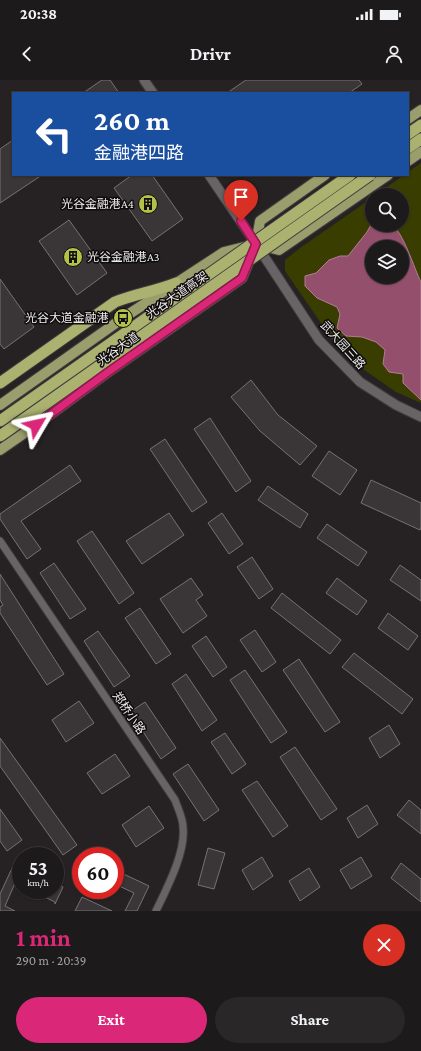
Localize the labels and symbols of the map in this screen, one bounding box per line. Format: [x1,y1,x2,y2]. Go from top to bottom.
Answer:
pin [224,180,258,221]
building icon: 光谷金融港A4 [137,193,159,215]
place label: 光谷金融港A4 [61,197,134,211]
building icon: 光谷金融港A3 [62,246,84,268]
place label: 光谷金融港A3 [87,250,160,264]
street label: 光谷大道高架 [143,269,211,321]
bus stop icon: 光谷大道金融港 [112,307,134,329]
place label: 光谷大道金融港 [25,311,109,325]
street label: 武大园三路 [318,318,368,372]
street label: 光谷大道 [94,329,142,369]
position arrow [15,404,57,446]
street label: 郑桥小路 [110,689,148,737]
speed limit sign: 60 [72,847,124,899]

